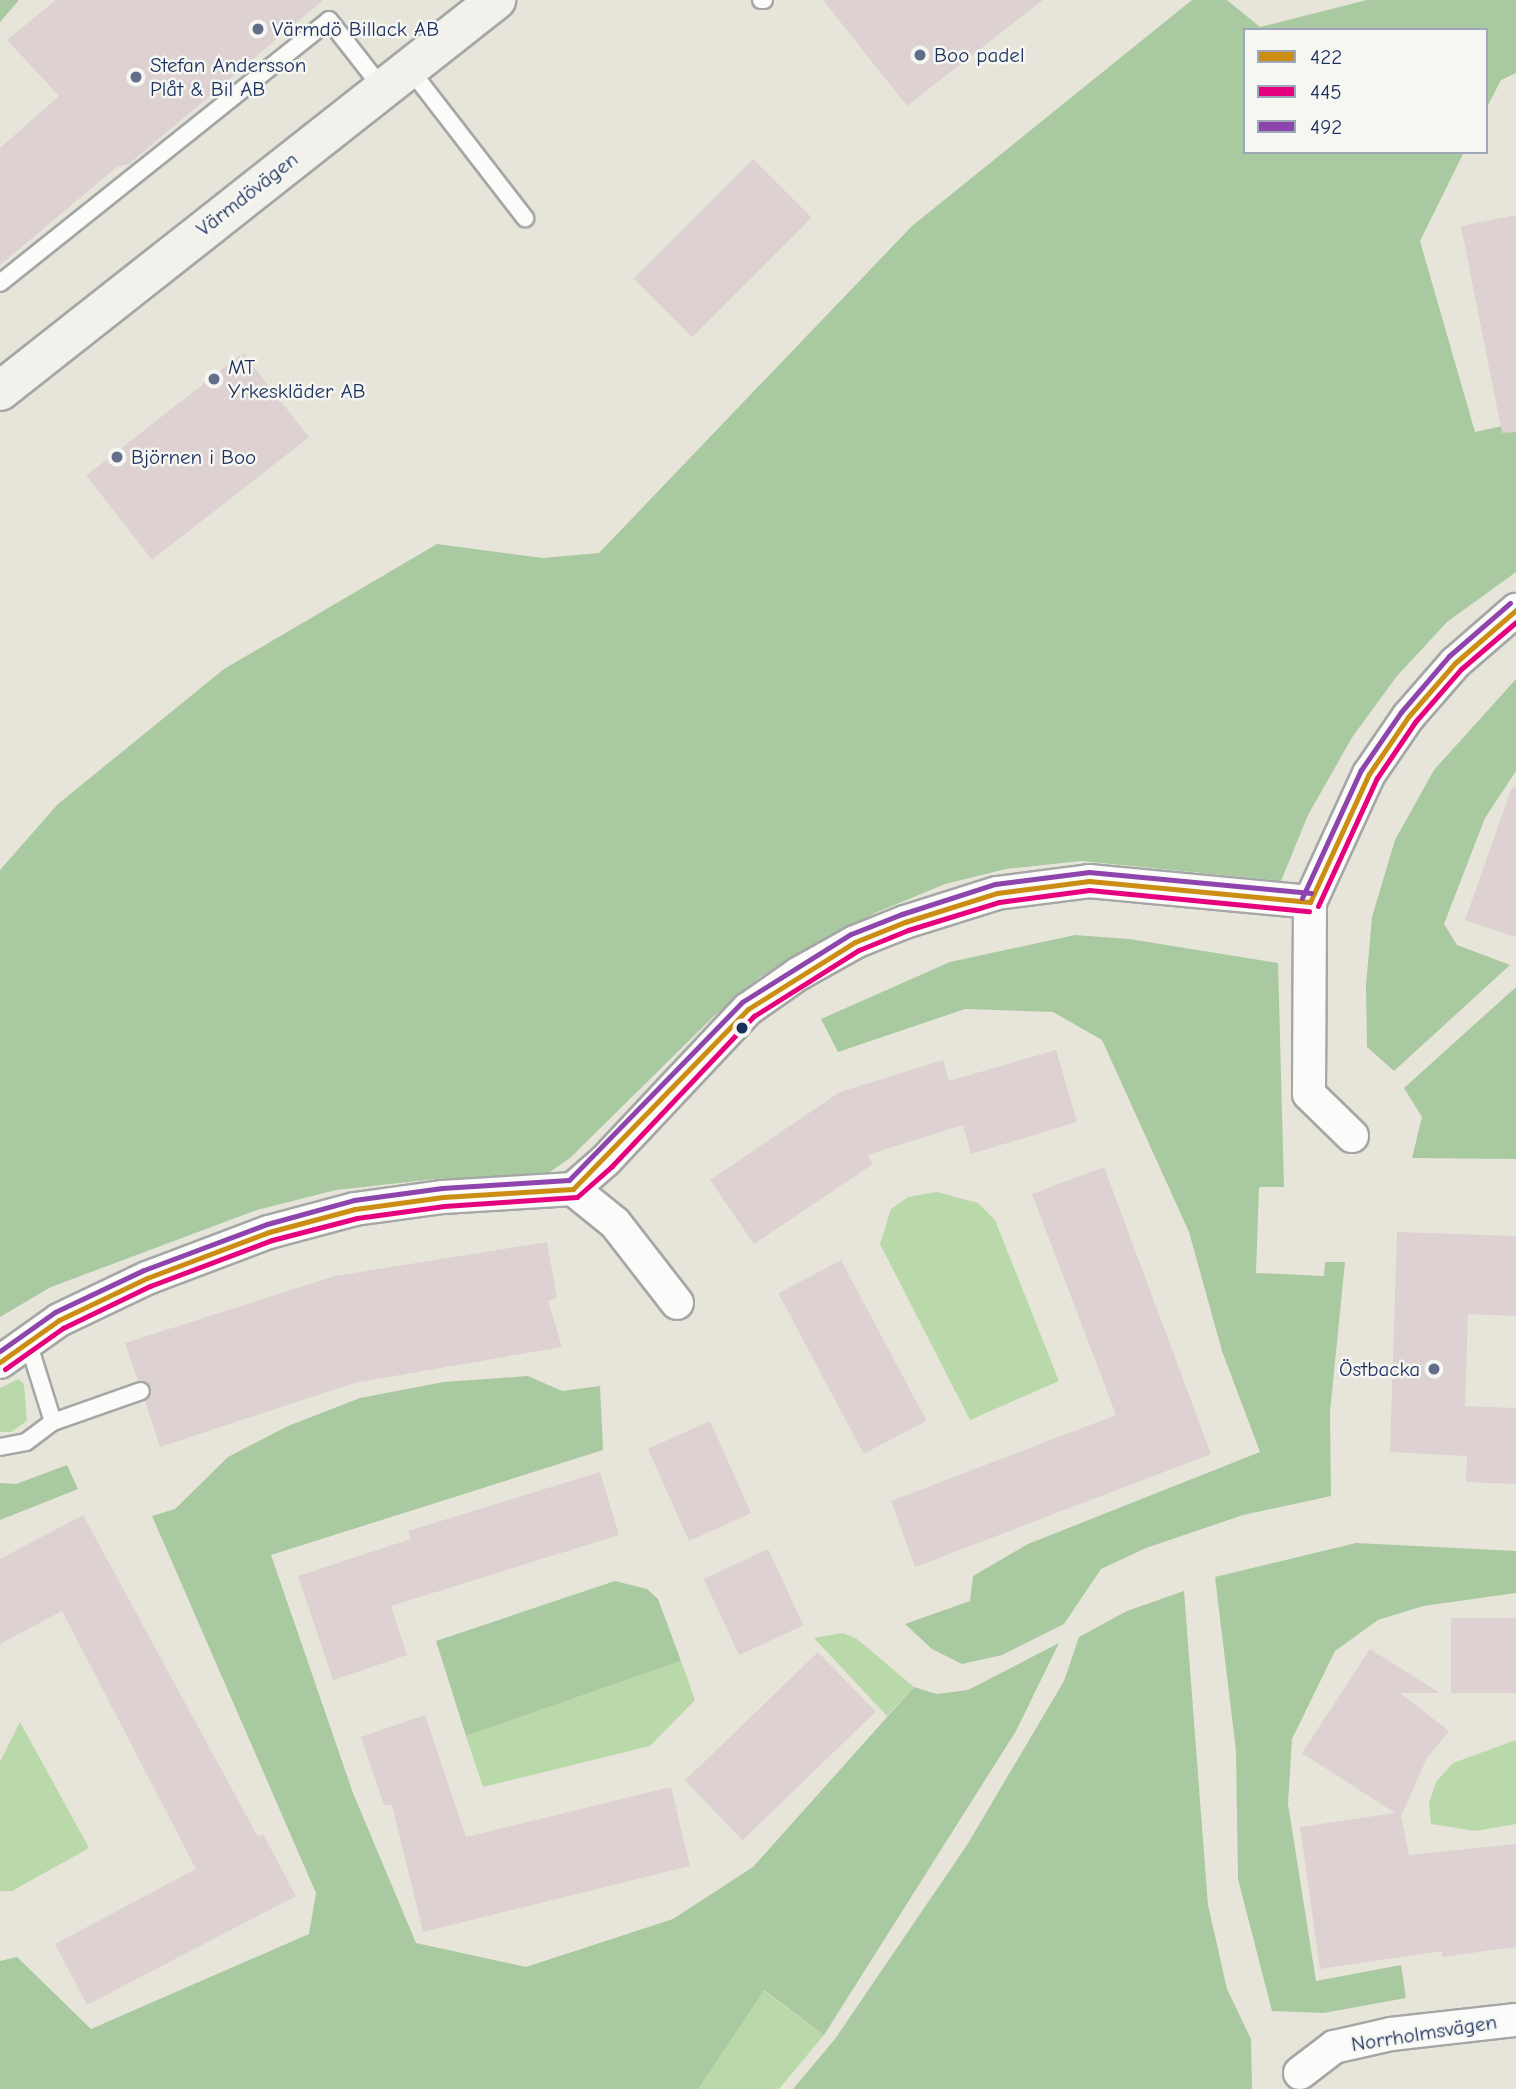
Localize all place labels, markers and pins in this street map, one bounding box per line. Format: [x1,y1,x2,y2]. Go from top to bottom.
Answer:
place label: Värmdö Billack AB [272,16,439,42]
marker: Värmdö Billack AB [250,21,266,37]
place label: Boo padel [934,42,1024,68]
marker: Boo padel [912,47,928,63]
place label: Stefan Andersson Plåt & Bil AB [150,52,306,102]
marker: Stefan Andersson Plåt & Bil AB [128,69,144,85]
place label: MT Yrkeskläder AB [228,354,366,404]
marker: MT Yrkeskläder AB [206,371,222,387]
place label: Björnen i Boo [131,444,256,470]
marker: Björnen i Boo [109,449,125,465]
unlabelled marker [735,1021,749,1035]
place label: Östbacka [1339,1356,1420,1382]
marker: Östbacka [1426,1361,1442,1377]

